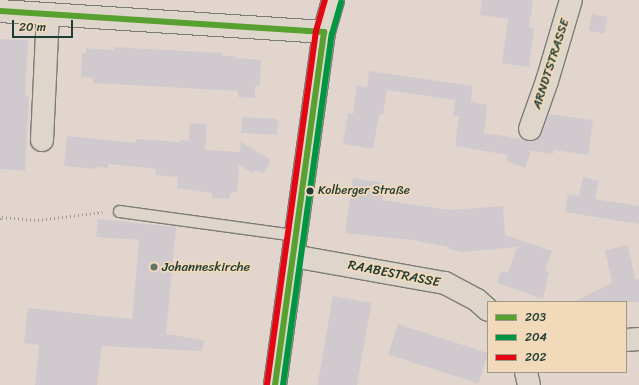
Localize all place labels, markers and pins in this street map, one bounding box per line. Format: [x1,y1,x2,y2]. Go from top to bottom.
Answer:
place label: Kolberger Straße [318,184,410,198]
marker: Kolberger Straße [305,186,315,196]
place label: Johanneskirche [162,259,250,275]
marker: Johanneskirche [149,262,159,272]

